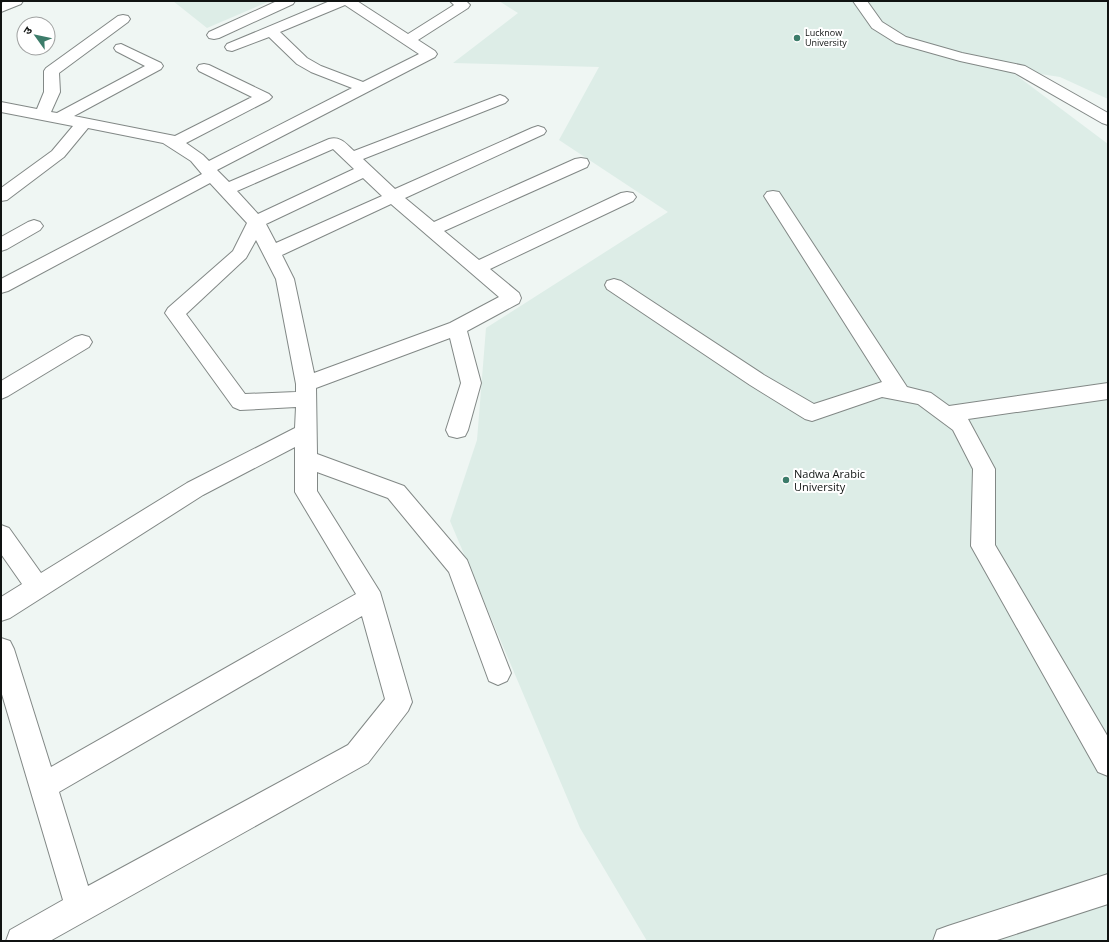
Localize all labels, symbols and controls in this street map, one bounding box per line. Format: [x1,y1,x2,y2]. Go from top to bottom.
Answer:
north arrow [16,16,56,56]
text: उ [19,23,36,37]
place label: Lucknow University [805,26,847,49]
marker: Lucknow University [792,33,802,43]
place label: Nadwa Arabic University [794,466,865,494]
marker: Nadwa Arabic University [781,475,791,485]

